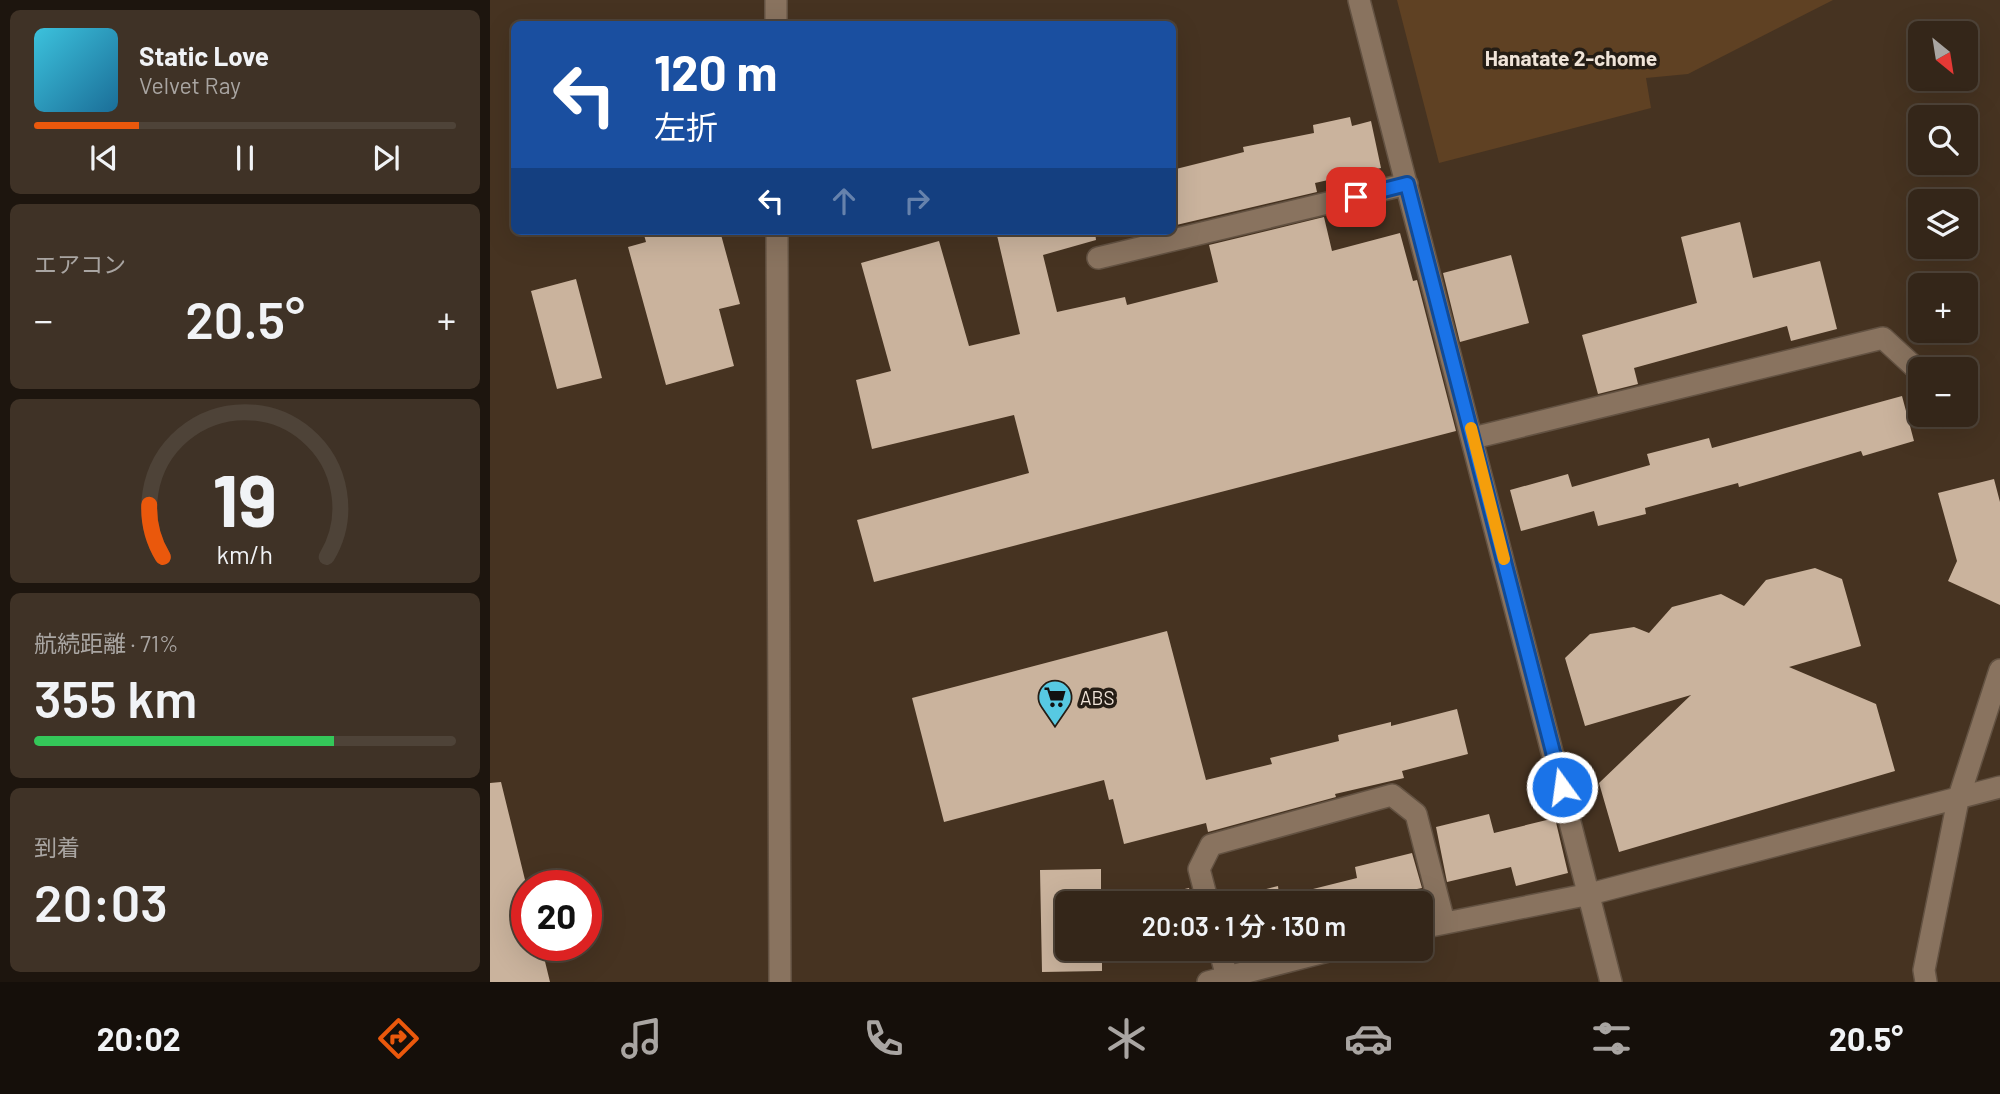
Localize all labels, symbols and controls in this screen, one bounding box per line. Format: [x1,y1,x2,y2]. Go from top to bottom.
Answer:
north arrow [1908,21,1978,91]
map controls [1908,21,1978,427]
text: Static Love [139,40,269,71]
text: 120 m [654,42,777,101]
district label: Hanatate 2-chome [1485,45,1657,70]
icon: left [539,49,630,140]
text: Velvet Ray [139,71,241,99]
button: search [1908,105,1978,175]
text: 左折 [654,107,718,145]
icon: previous [85,139,123,177]
icon: pause [226,139,264,177]
icon: next [367,139,405,177]
pin [1326,167,1386,227]
icon: arrive [1337,178,1375,216]
icon: left [752,182,790,220]
icon: ahead [825,182,863,220]
icon: right [898,182,936,220]
button: layers [1908,189,1978,259]
text: エアコン [34,250,126,278]
button: + [1908,273,1978,343]
text: 20.5° [185,287,305,349]
text: − [34,296,53,342]
text: + [437,296,456,342]
button: − [1908,357,1978,427]
text: 19 [213,454,277,542]
text: km/h [217,539,273,569]
text: 航続距離 · 71% [34,629,179,657]
text: 355 km [34,666,197,728]
supermarket icon: ABS [1036,678,1074,727]
place label: ABS [1080,686,1115,709]
position arrow [1525,750,1599,824]
text: 到着 [34,833,80,861]
text: 20:03 [34,870,168,932]
speed limit sign: 20 [511,870,602,961]
text: 20:03 · 1 分 · 130 m [1142,910,1346,941]
icon: directions [374,1014,423,1063]
icon: music [617,1014,666,1063]
icon: phone [859,1014,908,1063]
icon: climate [1102,1014,1151,1063]
icon: car [1344,1014,1393,1063]
icon: filters [1587,1014,1636,1063]
text: 20:02 [97,1019,181,1057]
text: 20.5° [1829,1019,1903,1057]

